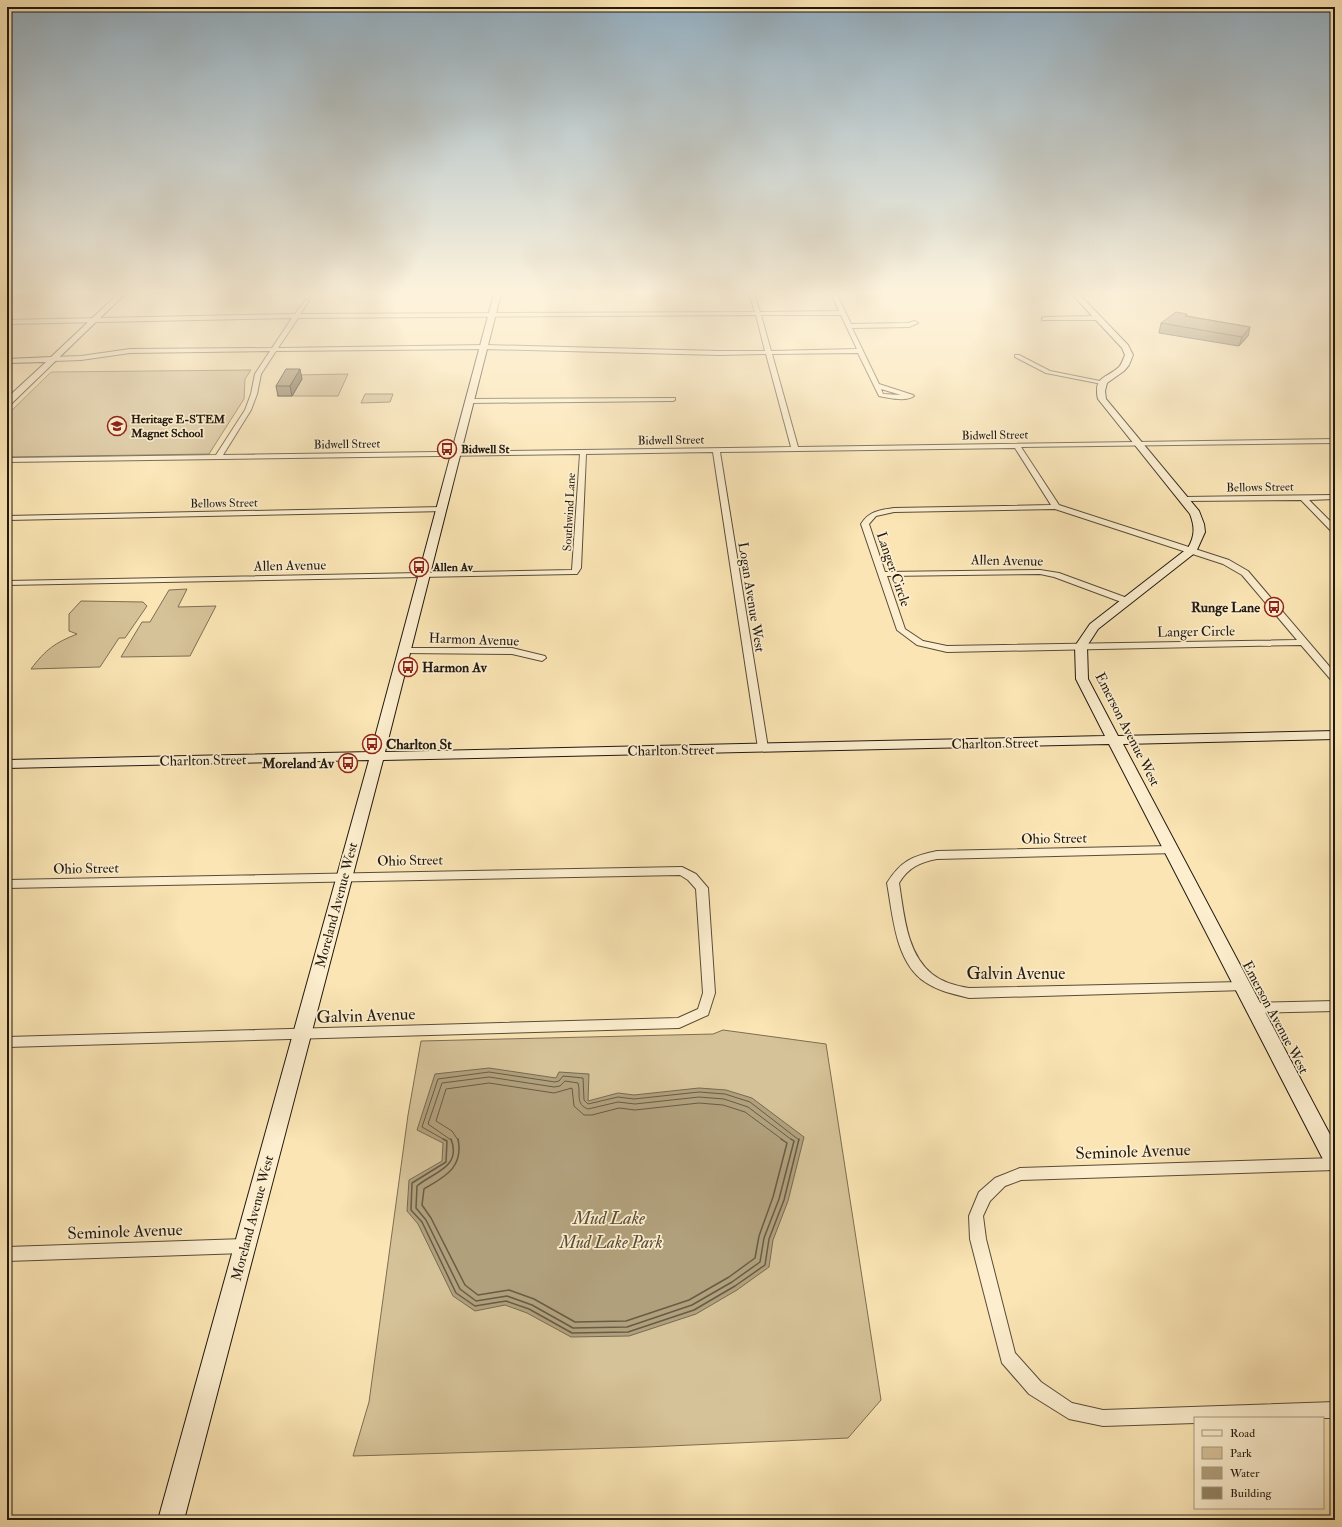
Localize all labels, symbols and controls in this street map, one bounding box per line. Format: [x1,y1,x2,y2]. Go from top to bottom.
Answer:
place label: Heritage E-STEM Magnet School [130,412,226,441]
school or university icon: Heritage E-STEM Magnet School [106,415,128,437]
street label: Bidwell Street [962,427,1029,444]
street label: Bidwell Street [638,432,705,449]
street label: Bidwell Street [314,436,381,453]
bus stop icon: Bidwell St [436,438,458,460]
place label: Bidwell St [461,442,509,457]
street label: Southwind Lane [560,472,579,552]
street label: Bellows Street [1226,479,1294,496]
street label: Bellows Street [190,495,258,512]
street label: Langer Circle [873,529,914,609]
street label: Logan Avenue West [734,541,769,654]
street label: Allen Avenue [970,551,1044,570]
street label: Allen Avenue [253,556,327,575]
bus stop icon: Allen Av [408,556,430,578]
place label: Allen Av [432,560,474,575]
bus stop icon: Runge Lane [1263,596,1285,618]
place label: Runge Lane [1191,599,1260,617]
street label: Langer Circle [1157,622,1235,641]
street label: Harmon Avenue [428,629,520,650]
bus stop icon: Harmon Av [397,656,419,678]
place label: Harmon Av [422,659,488,676]
street label: Emerson Avenue West [1092,670,1164,789]
bus stop icon: Charlton St [361,733,383,755]
street label: Charlton Street [951,734,1039,753]
place label: Charlton St [386,736,452,753]
street label: Charlton Street [627,741,715,760]
street label: Charlton Street [159,751,247,770]
bus stop icon: Moreland Av [337,752,359,774]
place label: Moreland Av [261,755,335,772]
street label: Ohio Street [1021,829,1087,848]
street label: Moreland Avenue West [312,840,362,970]
street label: Ohio Street [377,851,443,870]
street label: Ohio Street [53,859,119,878]
street label: Emerson Avenue West [1239,958,1313,1077]
street label: Galvin Avenue [967,963,1065,984]
street label: Galvin Avenue [316,1003,416,1028]
street label: Seminole Avenue [1075,1139,1191,1164]
street label: Moreland Avenue West [228,1153,278,1283]
water label: Mud Lake [572,1207,646,1230]
street label: Seminole Avenue [67,1219,183,1244]
park label: Mud Lake Park [559,1232,662,1253]
legend [1194,1417,1324,1509]
text: Road [1230,1426,1255,1441]
text: Park [1230,1446,1252,1461]
text: Water [1229,1466,1260,1481]
text: Building [1230,1486,1273,1501]

